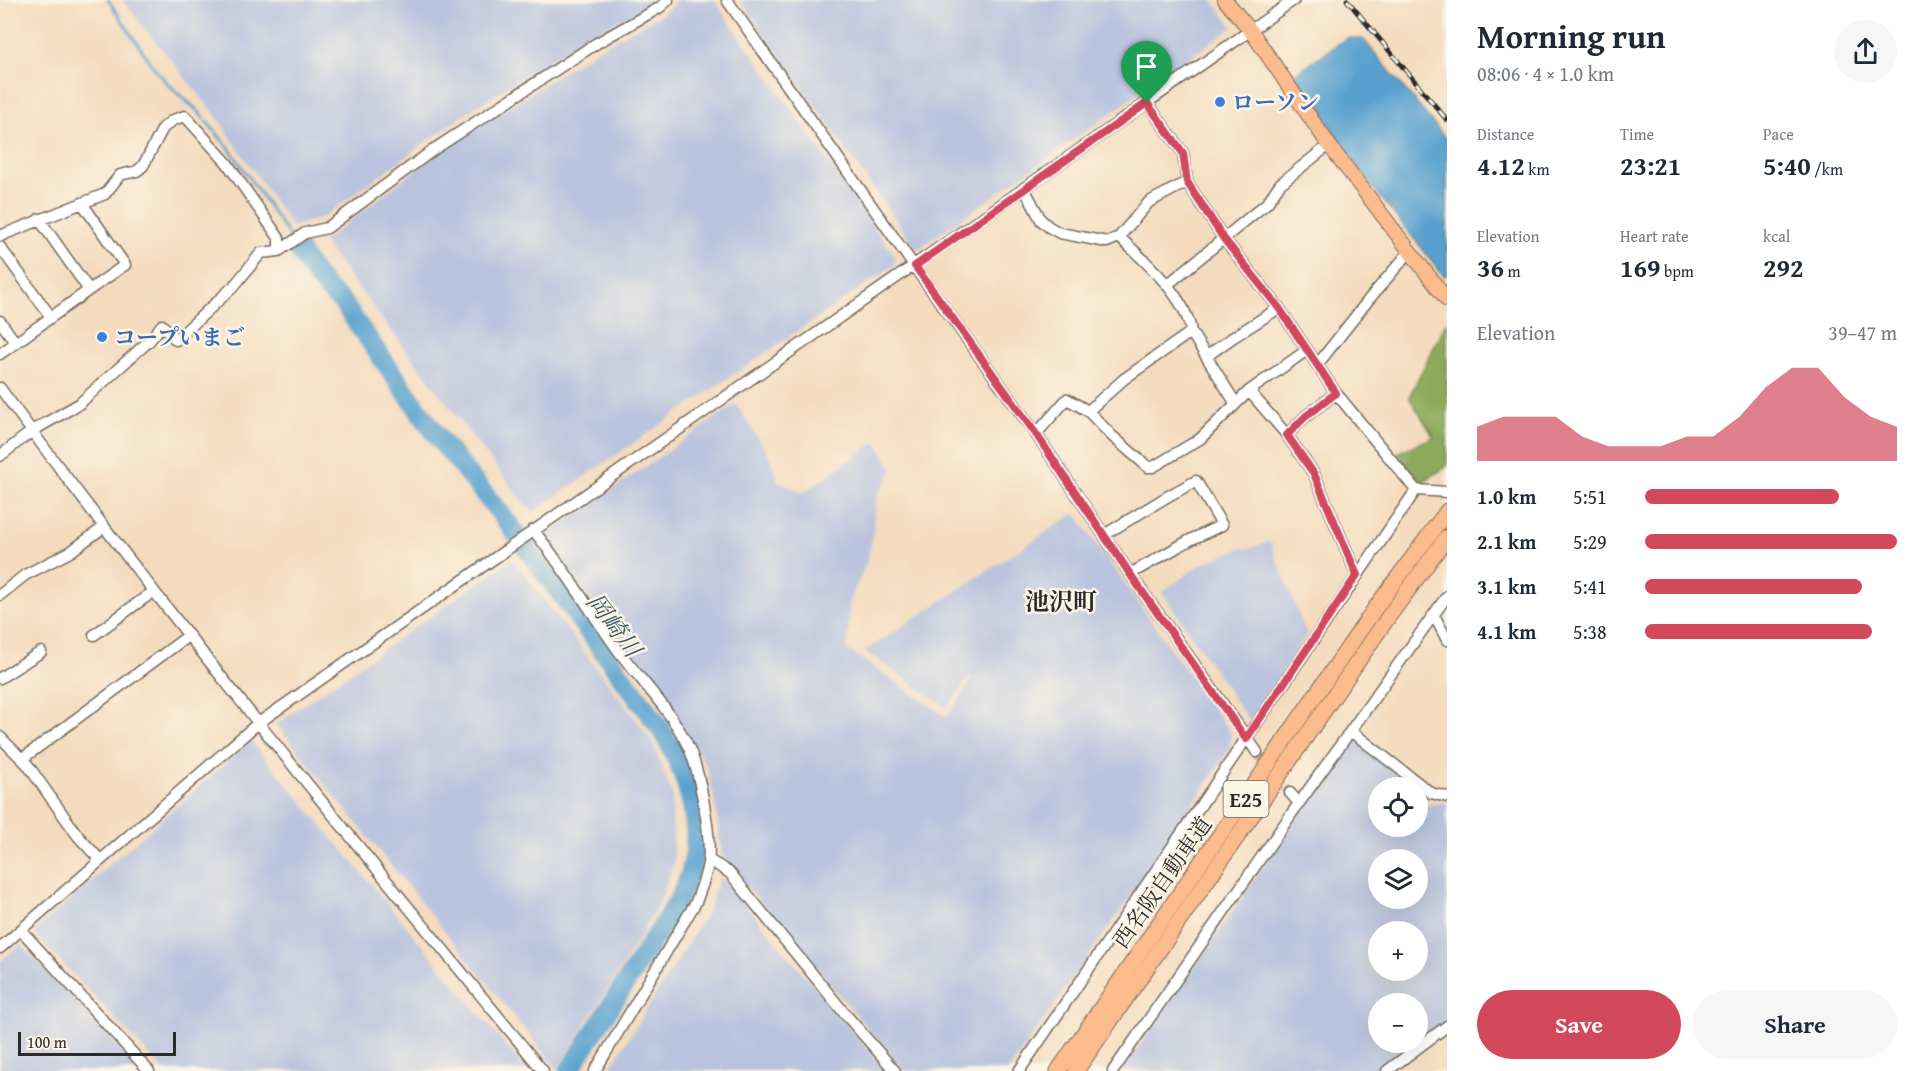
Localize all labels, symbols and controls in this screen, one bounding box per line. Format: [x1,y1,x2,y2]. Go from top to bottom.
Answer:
text: Morning run [1477,12,1666,60]
button: share [1834,20,1897,83]
pin [1121,41,1172,103]
icon: arrive [1130,50,1163,83]
text: 08:06 · 4 × 1.0 km [1477,59,1614,88]
place label: ローソン [1232,86,1319,118]
marker: ローソン [1213,95,1227,109]
text: Distance [1477,122,1534,146]
text: Time [1620,122,1654,146]
text: Pace [1763,122,1794,146]
text: 4.12 [1477,146,1525,185]
text: 23:21 [1620,146,1681,185]
text: 5:40 [1763,146,1811,185]
text: km [1525,157,1549,181]
text: /km [1811,157,1843,181]
text: Elevation [1477,224,1540,248]
text: Heart rate [1620,224,1689,248]
text: kcal [1763,224,1790,248]
text: 36 [1477,248,1504,287]
text: 169 [1620,248,1660,287]
text: 292 [1763,248,1803,287]
text: m [1504,259,1521,283]
text: bpm [1660,259,1694,283]
text: Elevation [1477,318,1555,347]
text: 39–47 m [1828,318,1897,347]
place label: コープいまご [114,321,245,353]
marker: コープいまご [95,330,109,344]
text: 1.0 km [1477,482,1536,511]
text: 5:51 [1573,482,1607,511]
text: 2.1 km [1477,527,1536,556]
text: 5:29 [1573,527,1607,556]
text: 3.1 km [1477,572,1536,601]
text: 5:41 [1573,572,1607,601]
district label: 池沢町 [1025,584,1097,619]
water label: 岡崎川 [578,586,651,667]
text: 4.1 km [1477,617,1536,646]
text: 5:38 [1573,617,1607,646]
map controls [1368,777,1428,1053]
button: locate [1368,777,1428,837]
road number: E25 [1224,781,1268,817]
street label: 西名阪自動車道 [1105,810,1219,954]
button: layers [1368,849,1428,909]
button: + [1368,921,1428,981]
button: Save [1477,990,1681,1059]
button: Share [1693,990,1897,1059]
button: − [1368,993,1428,1053]
scale bar [18,1029,176,1056]
text: 100 m [27,1030,67,1054]

